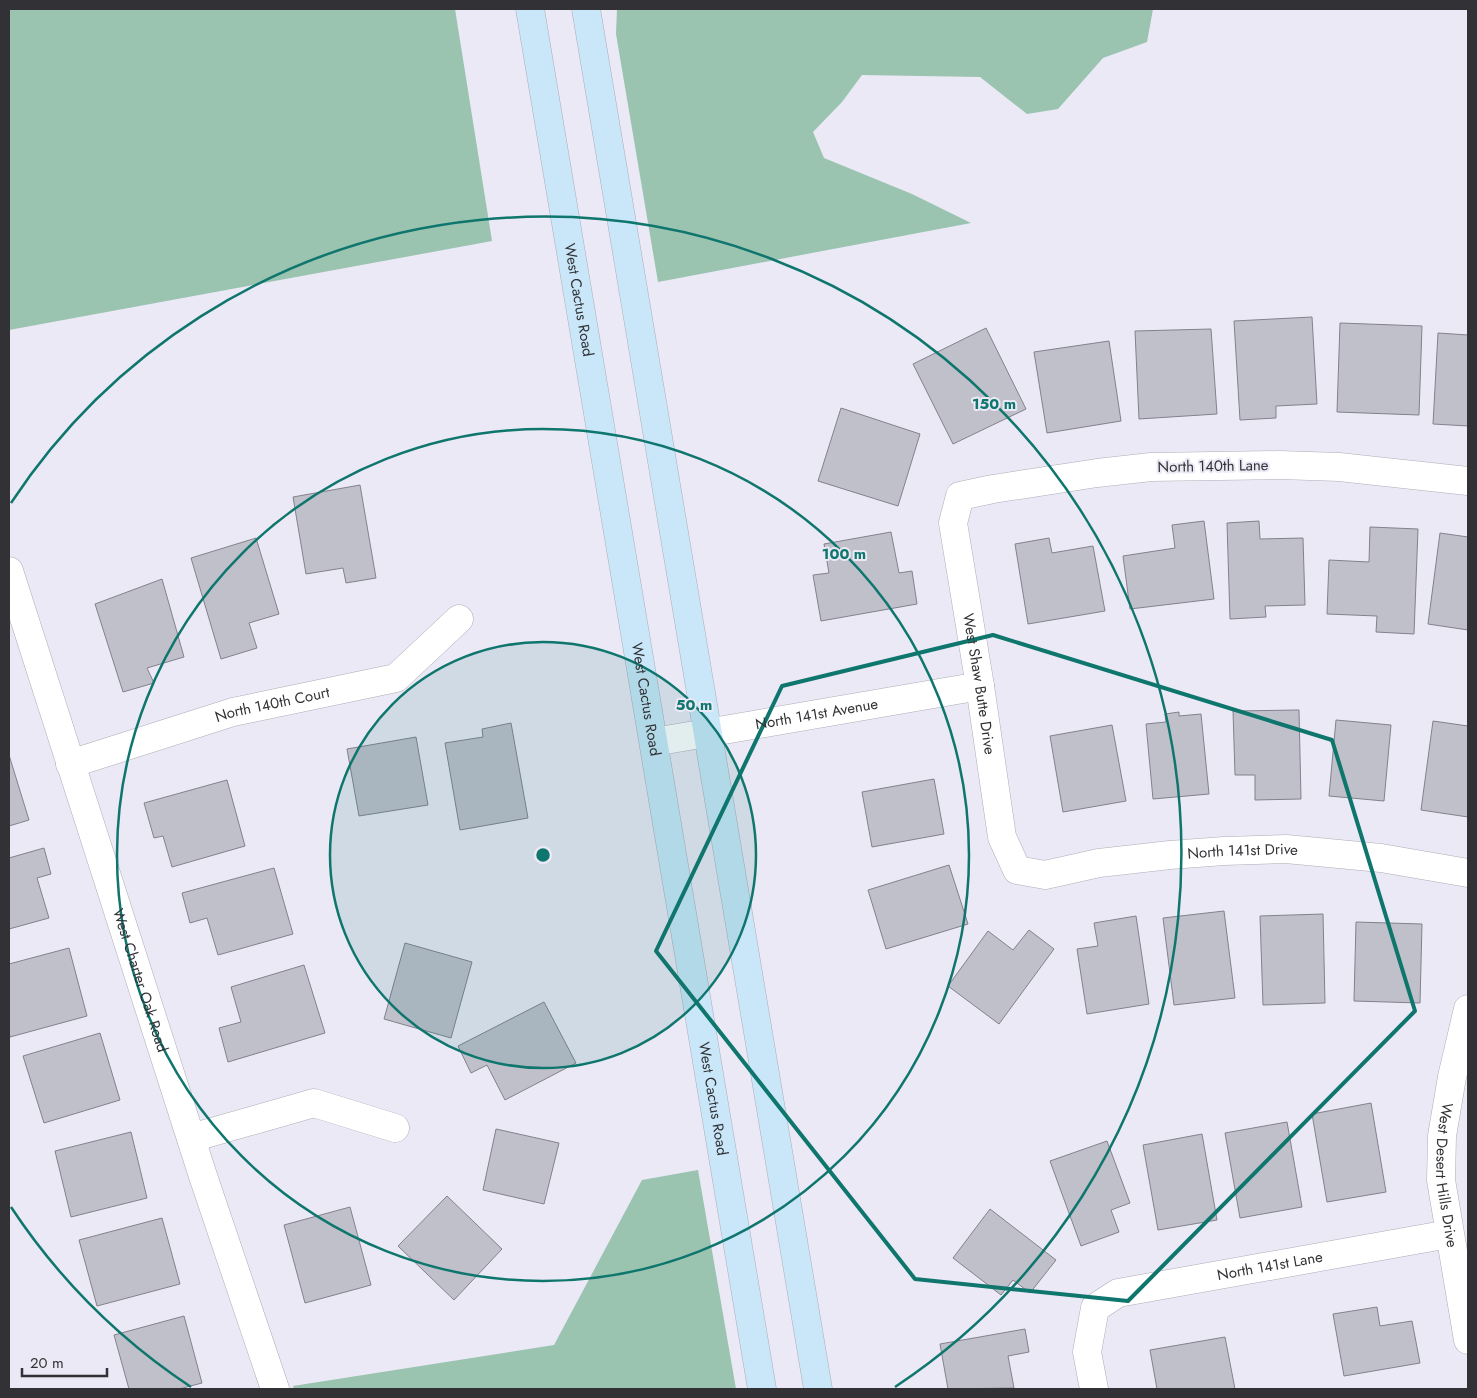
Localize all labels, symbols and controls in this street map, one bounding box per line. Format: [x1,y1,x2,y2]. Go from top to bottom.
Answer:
street label: West Cactus Road [559,242,599,358]
text: 150 m [972,393,1016,415]
street label: North 140th Lane [1157,454,1269,478]
text: 100 m [822,543,866,565]
street label: West Shaw Butte Drive [957,612,1001,756]
street label: West Cactus Road [626,641,666,758]
street label: North 140th Court [212,681,332,728]
street label: North 141st Avenue [754,693,880,735]
text: 50 m [676,694,712,716]
street label: North 141st Drive [1186,838,1299,865]
centre of rings [534,846,552,864]
street label: West Charter Oak Road [107,906,174,1055]
street label: West Cactus Road [693,1040,734,1157]
street label: West Desert Hills Drive [1430,1101,1463,1249]
street label: North 141st Lane [1215,1246,1325,1286]
scale bar [22,1346,108,1378]
text: 20 m [30,1352,64,1374]

